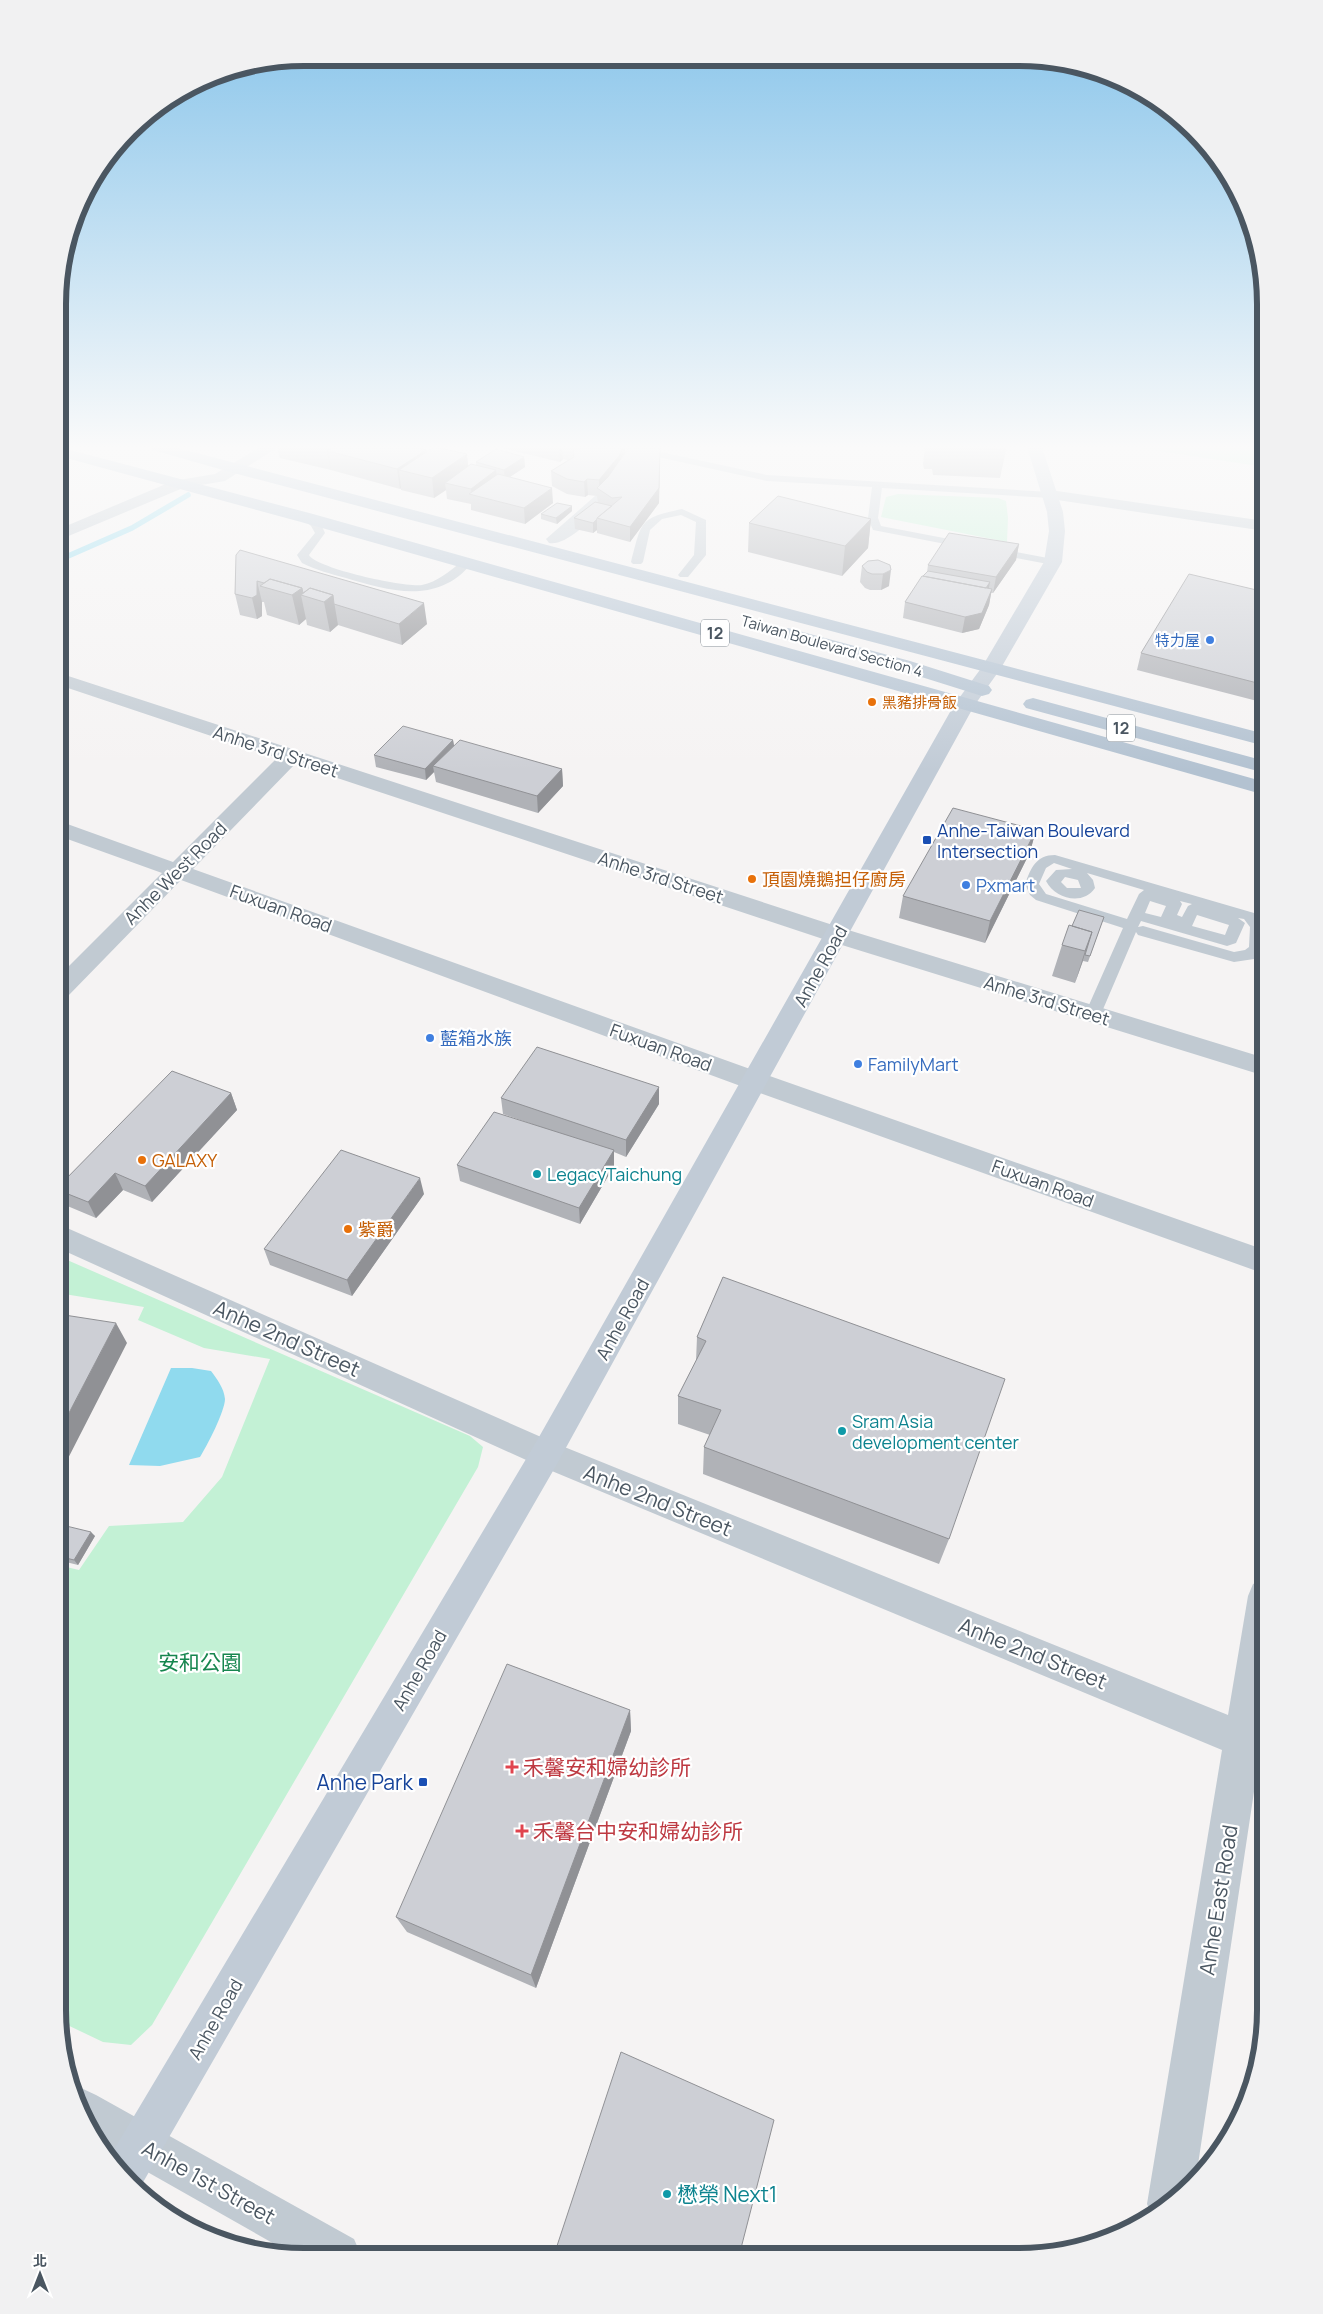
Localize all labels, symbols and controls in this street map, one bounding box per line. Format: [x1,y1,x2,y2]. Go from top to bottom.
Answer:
street label: Taiwan Boulevard Section 4 [739,610,925,682]
road number: 12 [701,620,729,646]
place label: 特力屋 [1155,630,1200,651]
marker: 特力屋 [1204,634,1216,646]
place label: 黑豬排骨飯 [882,692,957,713]
marker: 黑豬排骨飯 [866,696,878,708]
road number: 12 [1107,714,1135,741]
street label: Anhe 3rd Street [210,719,342,783]
street label: Anhe West Road [118,816,232,930]
place label: Anhe-Taiwan Boulevard Intersection [937,818,1130,863]
marker: Anhe-Taiwan Boulevard Intersection [921,834,933,846]
street label: Anhe 3rd Street [595,845,727,909]
place label: 頂園燒鵝担仔廚房 [762,867,906,891]
marker: 頂園燒鵝担仔廚房 [746,873,758,885]
place label: Pxmart [976,873,1035,897]
street label: Fuxuan Road [227,878,335,938]
marker: Pxmart [960,879,972,891]
street label: Anhe Road [788,921,852,1011]
street label: Anhe 3rd Street [981,969,1113,1031]
street label: Fuxuan Road [607,1017,715,1077]
place label: 藍箱水族 [440,1026,512,1050]
marker: 藍箱水族 [424,1032,436,1044]
place label: FamilyMart [868,1052,959,1076]
marker: FamilyMart [852,1058,864,1070]
place label: GALAXY [152,1148,218,1172]
street label: Fuxuan Road [989,1153,1097,1213]
marker: GALAXY [136,1154,148,1166]
place label: LegacyTaichung [547,1162,682,1186]
marker: LegacyTaichung [531,1168,543,1180]
place label: 紫爵 [358,1217,394,1241]
marker: 紫爵 [342,1223,354,1235]
street label: Anhe Road [590,1274,654,1364]
street label: Anhe 2nd Street [209,1293,365,1383]
place label: Sram Asia development center [852,1409,1020,1454]
marker: Sram Asia development center [836,1425,848,1437]
street label: Anhe 2nd Street [580,1458,736,1542]
street label: Anhe 2nd Street [955,1611,1111,1695]
street label: Anhe Road [386,1625,452,1715]
park label: 安和公園 [158,1648,242,1676]
place label: 禾馨安和婦幼診所 [523,1753,691,1781]
marker: 禾馨安和婦幼診所 [505,1760,519,1774]
place label: Anhe Park [316,1768,414,1796]
marker: Anhe Park [417,1776,429,1788]
place label: 禾馨台中安和婦幼診所 [533,1817,743,1845]
street label: Anhe East Road [1192,1823,1244,1977]
marker: 禾馨台中安和婦幼診所 [515,1824,529,1838]
street label: Anhe Road [182,1974,248,2064]
street label: Anhe 1st Street [137,2134,281,2230]
place label: 懋榮 Next1 [677,2180,777,2208]
marker: 懋榮 Next1 [661,2188,673,2200]
north arrow [15,2249,65,2299]
text: 北 [33,2251,47,2270]

